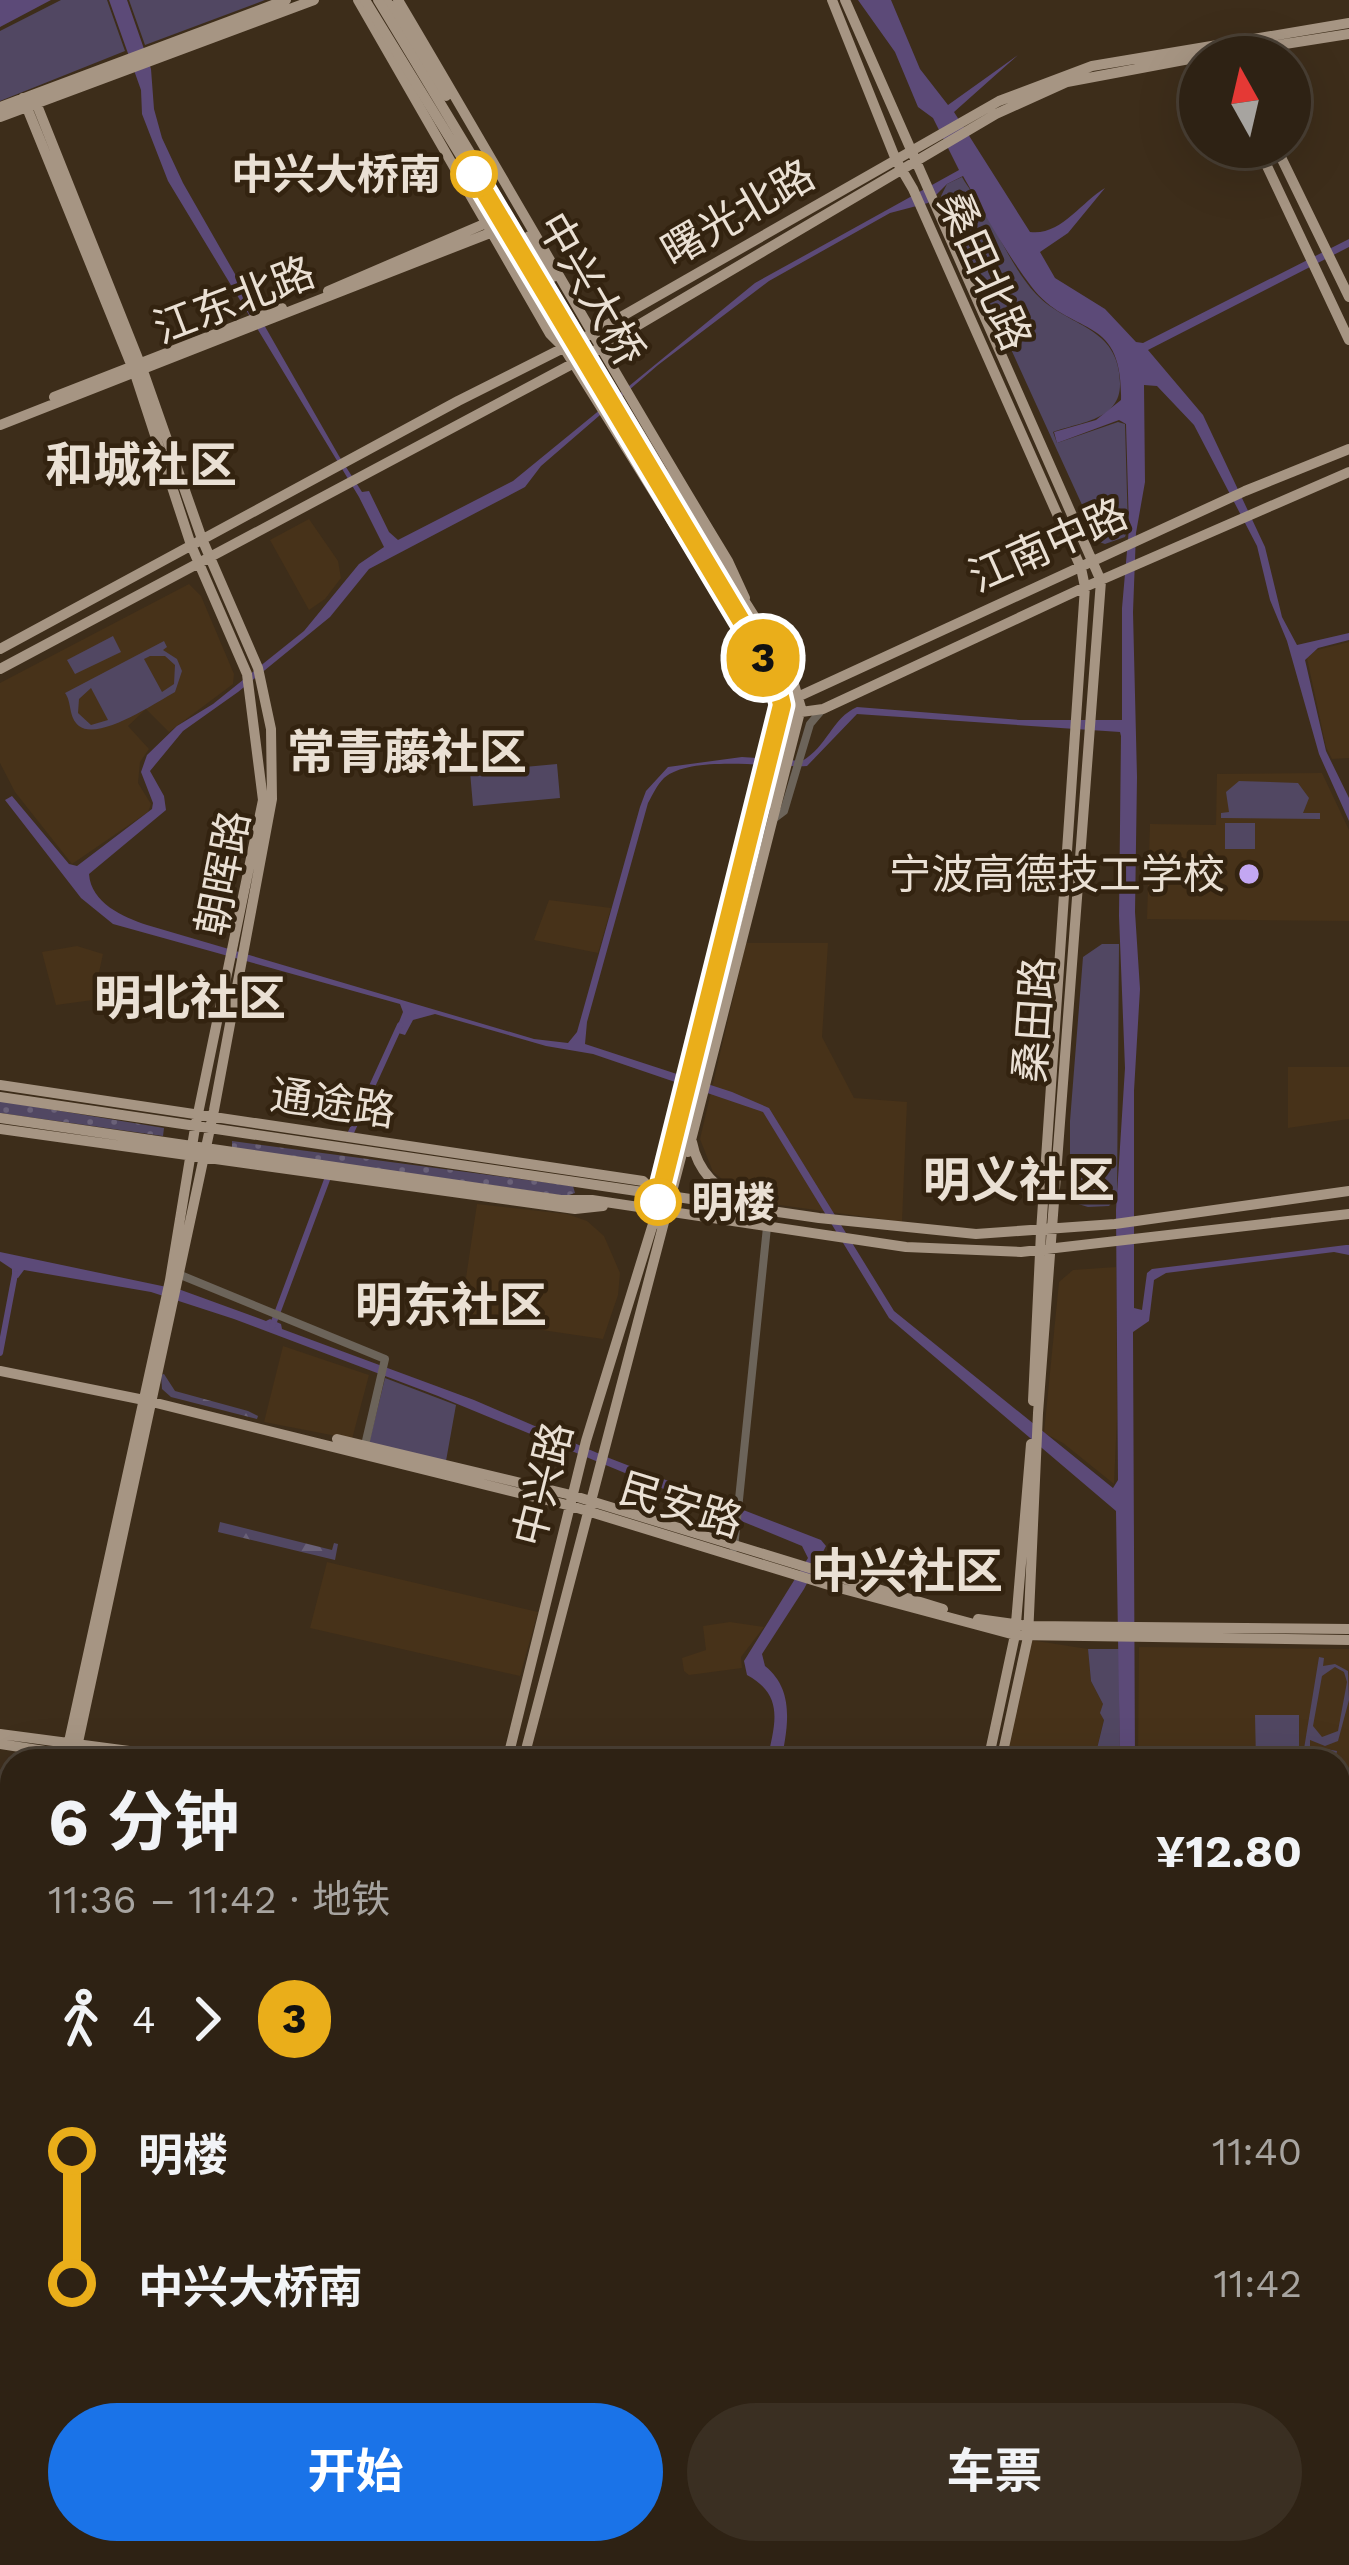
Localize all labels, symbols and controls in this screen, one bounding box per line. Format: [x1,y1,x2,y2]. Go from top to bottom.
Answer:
north arrow [1179,36,1311,168]
map controls [1179,36,1311,168]
place label: 中兴大桥南 [231,150,441,199]
street label: 曙光北路 [653,150,823,276]
marker: 中兴大桥南 [452,152,496,196]
street label: 桑田北路 [928,184,1042,358]
street label: 中兴大桥 [528,204,654,374]
street label: 江东北路 [147,247,321,353]
district label: 和城社区 [45,437,237,494]
street label: 江南中路 [961,488,1135,602]
line badge: 3 [724,619,802,697]
text: 3 [751,633,775,682]
district label: 常青藤社区 [287,724,527,781]
street label: 朝晖路 [187,806,259,940]
place label: 宁波高德技工学校 [889,850,1225,899]
marker: 宁波高德技工学校 [1236,861,1262,887]
street label: 桑田路 [1005,955,1063,1085]
district label: 明北社区 [94,970,286,1027]
street label: 通途路 [267,1070,399,1136]
district label: 明义社区 [923,1152,1115,1209]
place label: 明楼 [691,1178,775,1227]
marker: 明楼 [636,1180,680,1224]
district label: 明东社区 [355,1277,547,1334]
street label: 中兴路 [504,1417,582,1551]
street label: 民安路 [614,1463,748,1547]
district label: 中兴社区 [811,1543,1003,1600]
text: 6 分钟 [48,1784,240,1861]
text: ¥12.80 [1156,1825,1302,1878]
text: 11:36 – 11:42 · 地铁 [48,1877,390,1922]
icon: walk [48,1986,114,2052]
icon: forward [174,1986,240,2052]
text: 3 [282,1994,307,2043]
text: 4 [132,1997,156,2042]
text: 明楼 [138,2129,228,2182]
text: 11:40 [1212,2129,1302,2174]
text: 中兴大桥南 [138,2261,363,2314]
text: 11:42 [1213,2261,1302,2306]
button: 开始 [48,2403,663,2541]
button: 车票 [687,2403,1302,2541]

